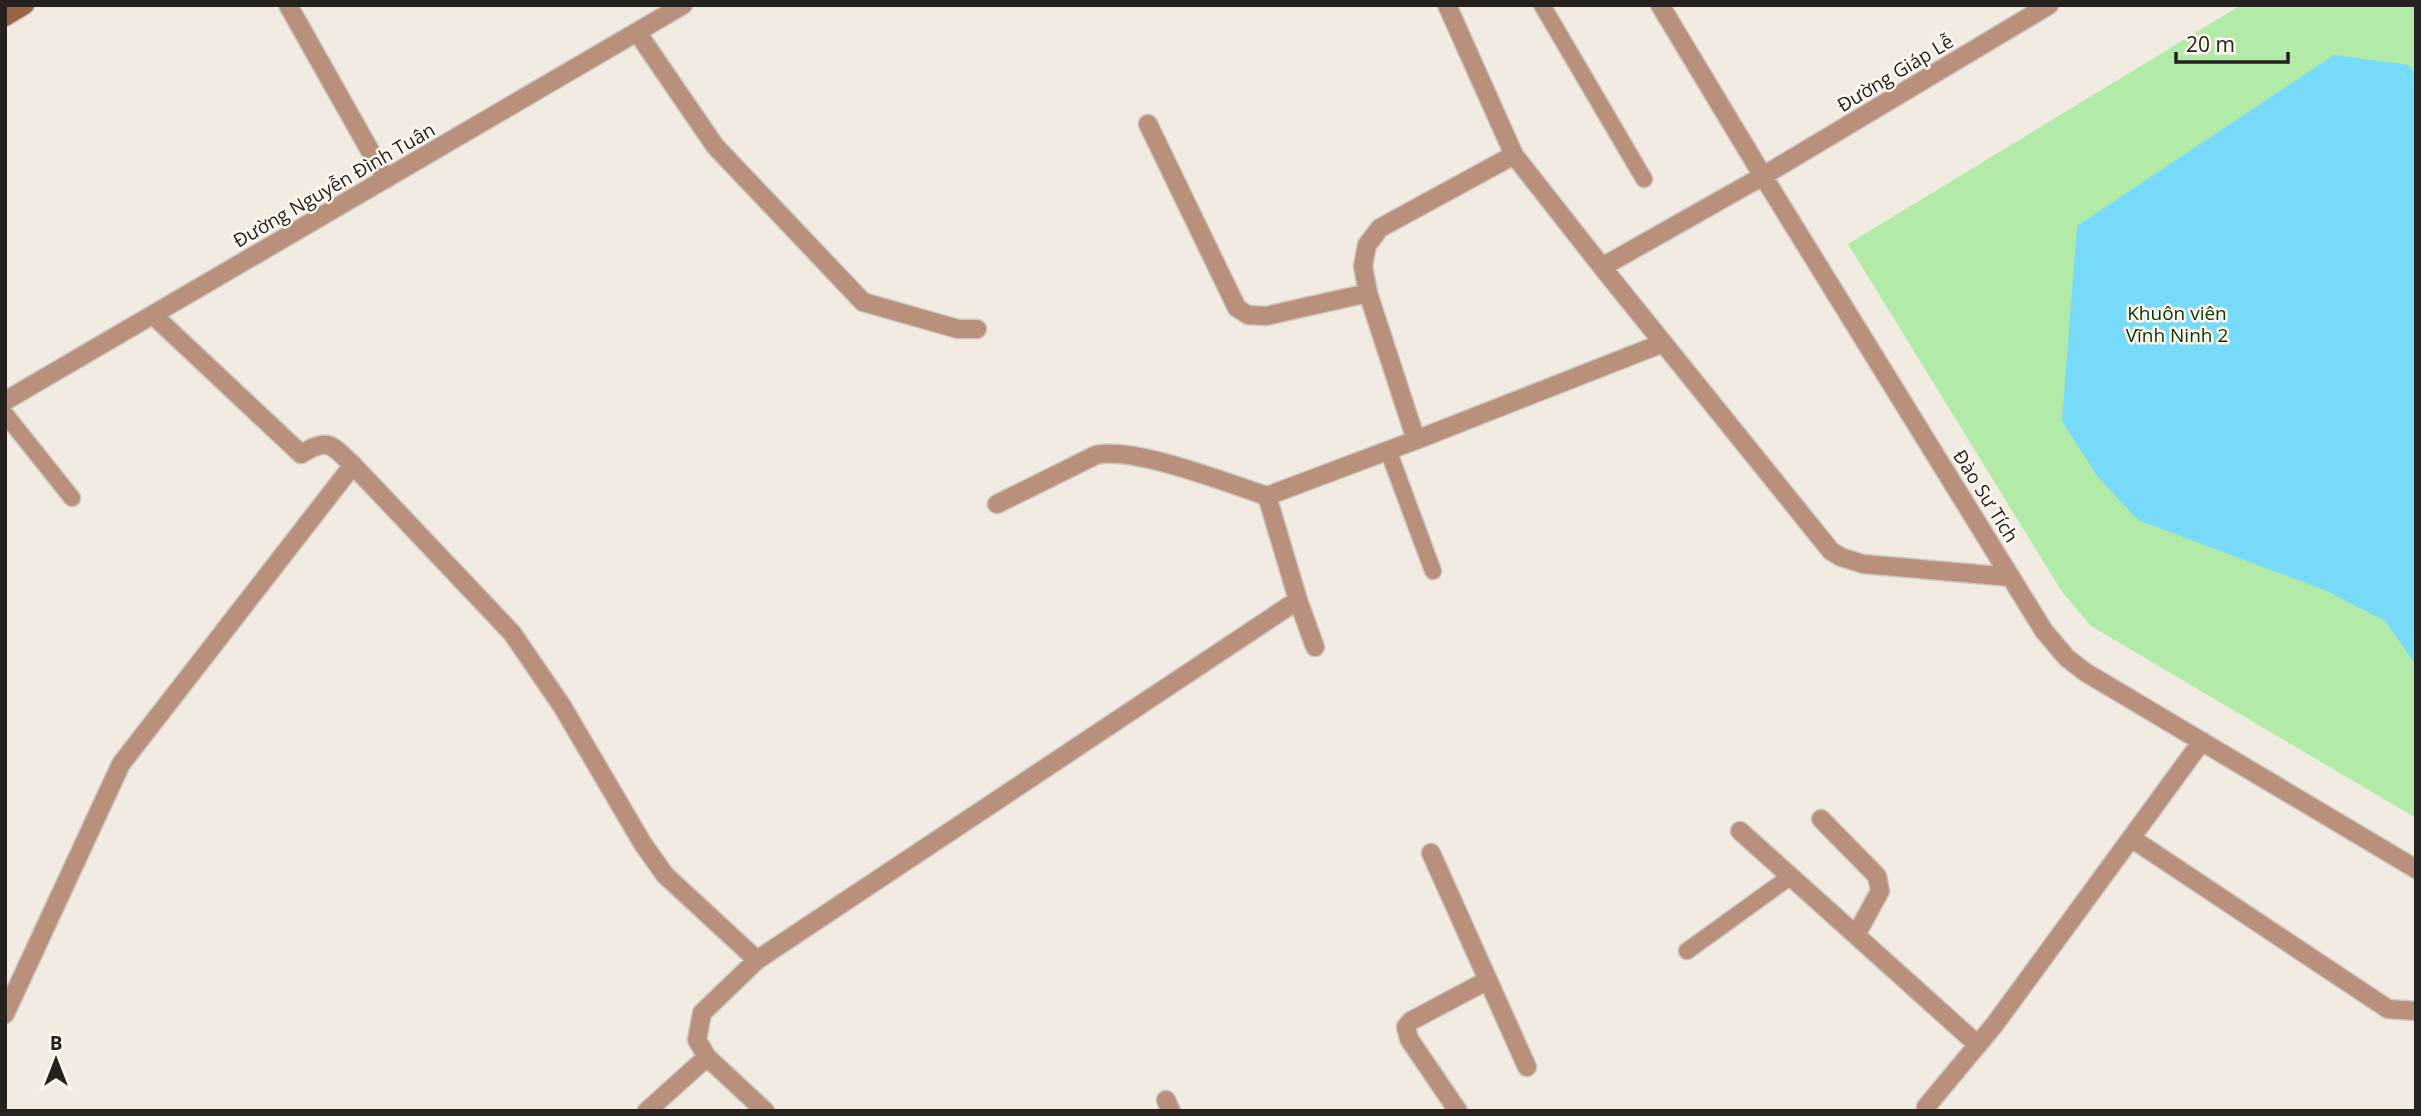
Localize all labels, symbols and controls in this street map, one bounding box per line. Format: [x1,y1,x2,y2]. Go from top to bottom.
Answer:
scale bar [2176,21,2288,65]
street label: Đường Giáp Lễ [1832,28,1958,118]
text: 20 m [2186,30,2235,58]
street label: Đường Nguyễn Đình Tuân [228,116,440,254]
park label: Khuôn viên Vĩnh Ninh 2 [2126,300,2228,348]
street label: Đào Sư Tích [1947,445,2025,547]
north arrow [21,1025,91,1095]
text: B [50,1030,62,1056]

